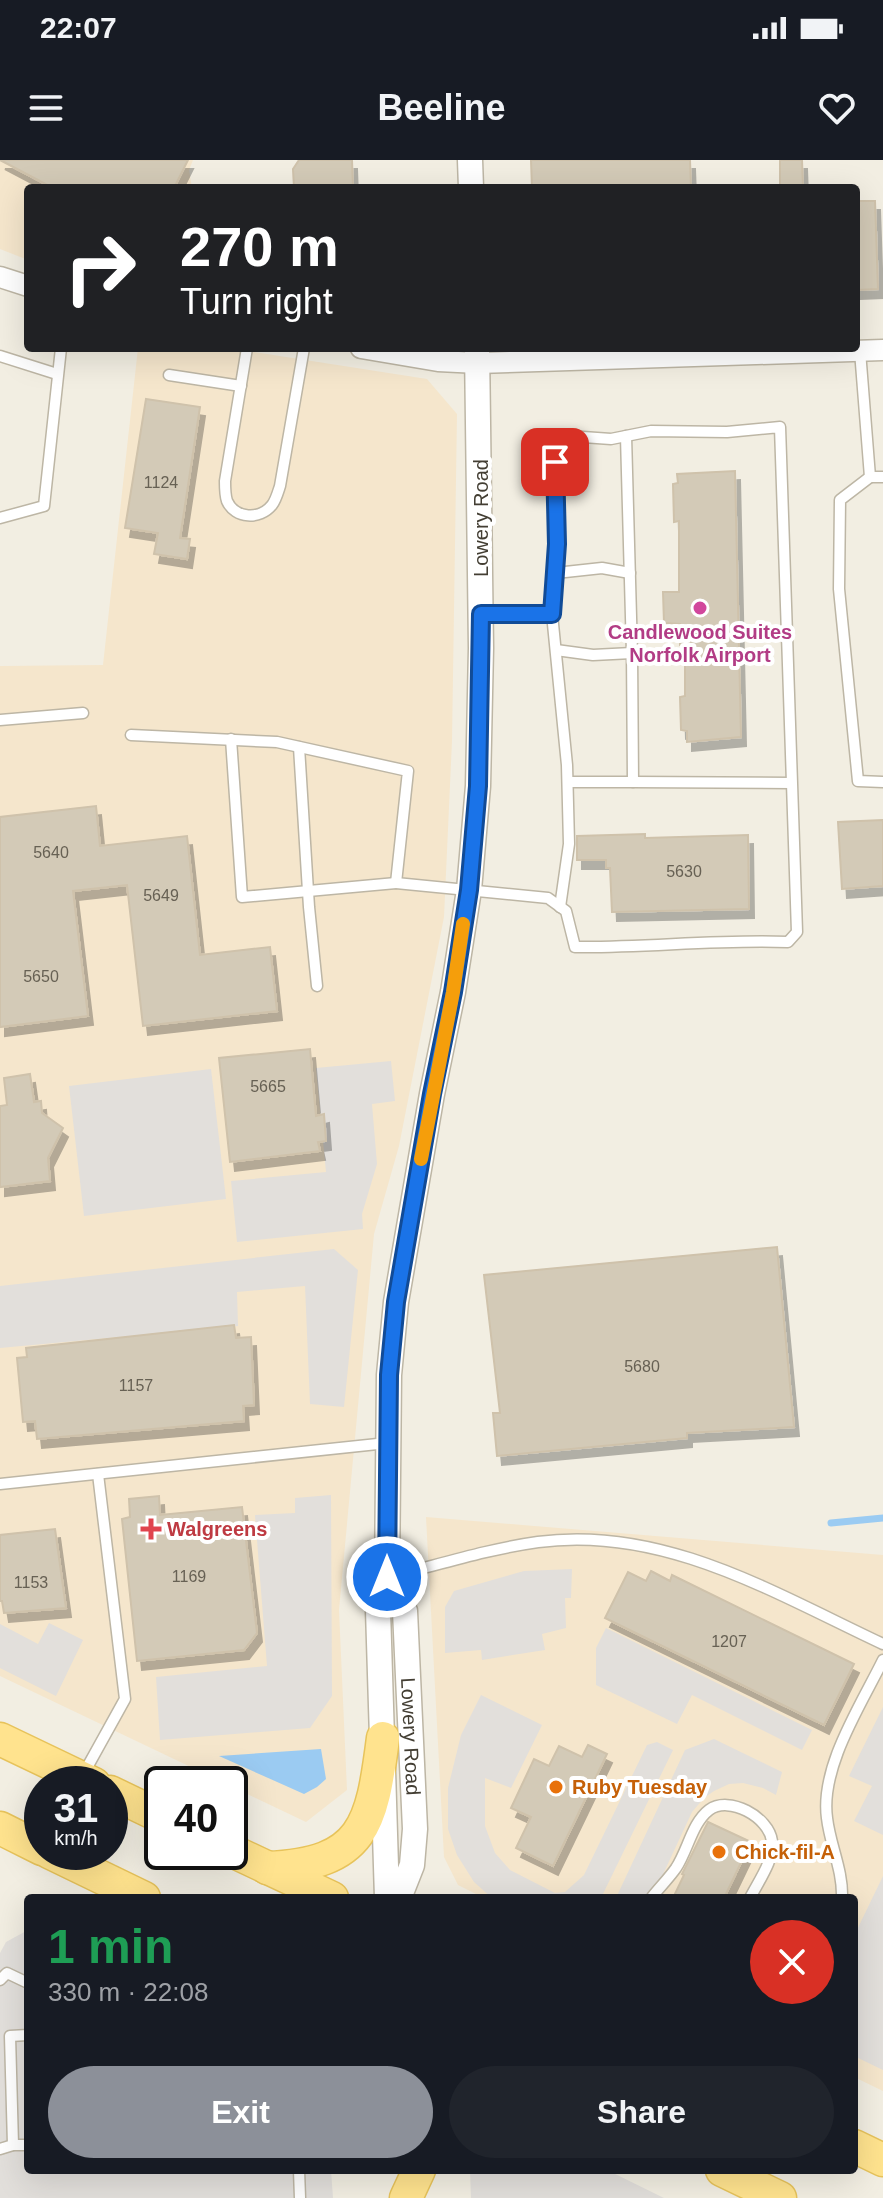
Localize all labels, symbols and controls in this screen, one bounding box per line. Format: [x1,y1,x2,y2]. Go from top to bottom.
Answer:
text: 22:07 [40,11,117,44]
icon: menu [24,86,68,130]
icon: heart [815,86,859,130]
text: Beeline [377,87,506,128]
text: 270 m [180,215,339,278]
icon: right [48,216,152,320]
text: Turn right [180,281,333,322]
pin [521,428,589,496]
icon: arrive [533,440,577,484]
street label: Lowery Road [470,459,492,577]
house number: 1124 [144,474,178,491]
marker: Candlewood Suites Norfolk Airport [691,599,709,617]
place label: Candlewood Suites Norfolk Airport [608,621,792,666]
house number: 5640 [33,844,69,861]
house number: 5630 [666,863,702,880]
house number: 5649 [143,887,179,904]
house number: 5650 [23,968,59,985]
house number: 5665 [250,1078,286,1095]
house number: 5680 [624,1358,660,1375]
house number: 1157 [119,1377,153,1394]
place label: Walgreens [167,1518,267,1540]
marker: Walgreens [142,1520,160,1538]
position arrow [345,1535,429,1619]
house number: 1169 [172,1568,206,1585]
house number: 1153 [14,1574,48,1591]
house number: 1207 [711,1633,747,1650]
street label: Lowery Road [397,1677,424,1796]
speed limit sign: 40 [144,1766,248,1870]
place label: Ruby Tuesday [572,1776,708,1798]
marker: Ruby Tuesday [547,1778,565,1796]
text: 31 [54,1786,98,1830]
text: km/h [54,1827,98,1849]
place label: Chick-fil-A [735,1841,835,1863]
marker: Chick-fil-A [710,1843,728,1861]
text: 1 min [48,1920,173,1973]
button: close [750,1920,834,2004]
text: 330 m · 22:08 [48,1977,208,2007]
button: Exit [48,2066,433,2158]
button: Share [449,2066,834,2158]

